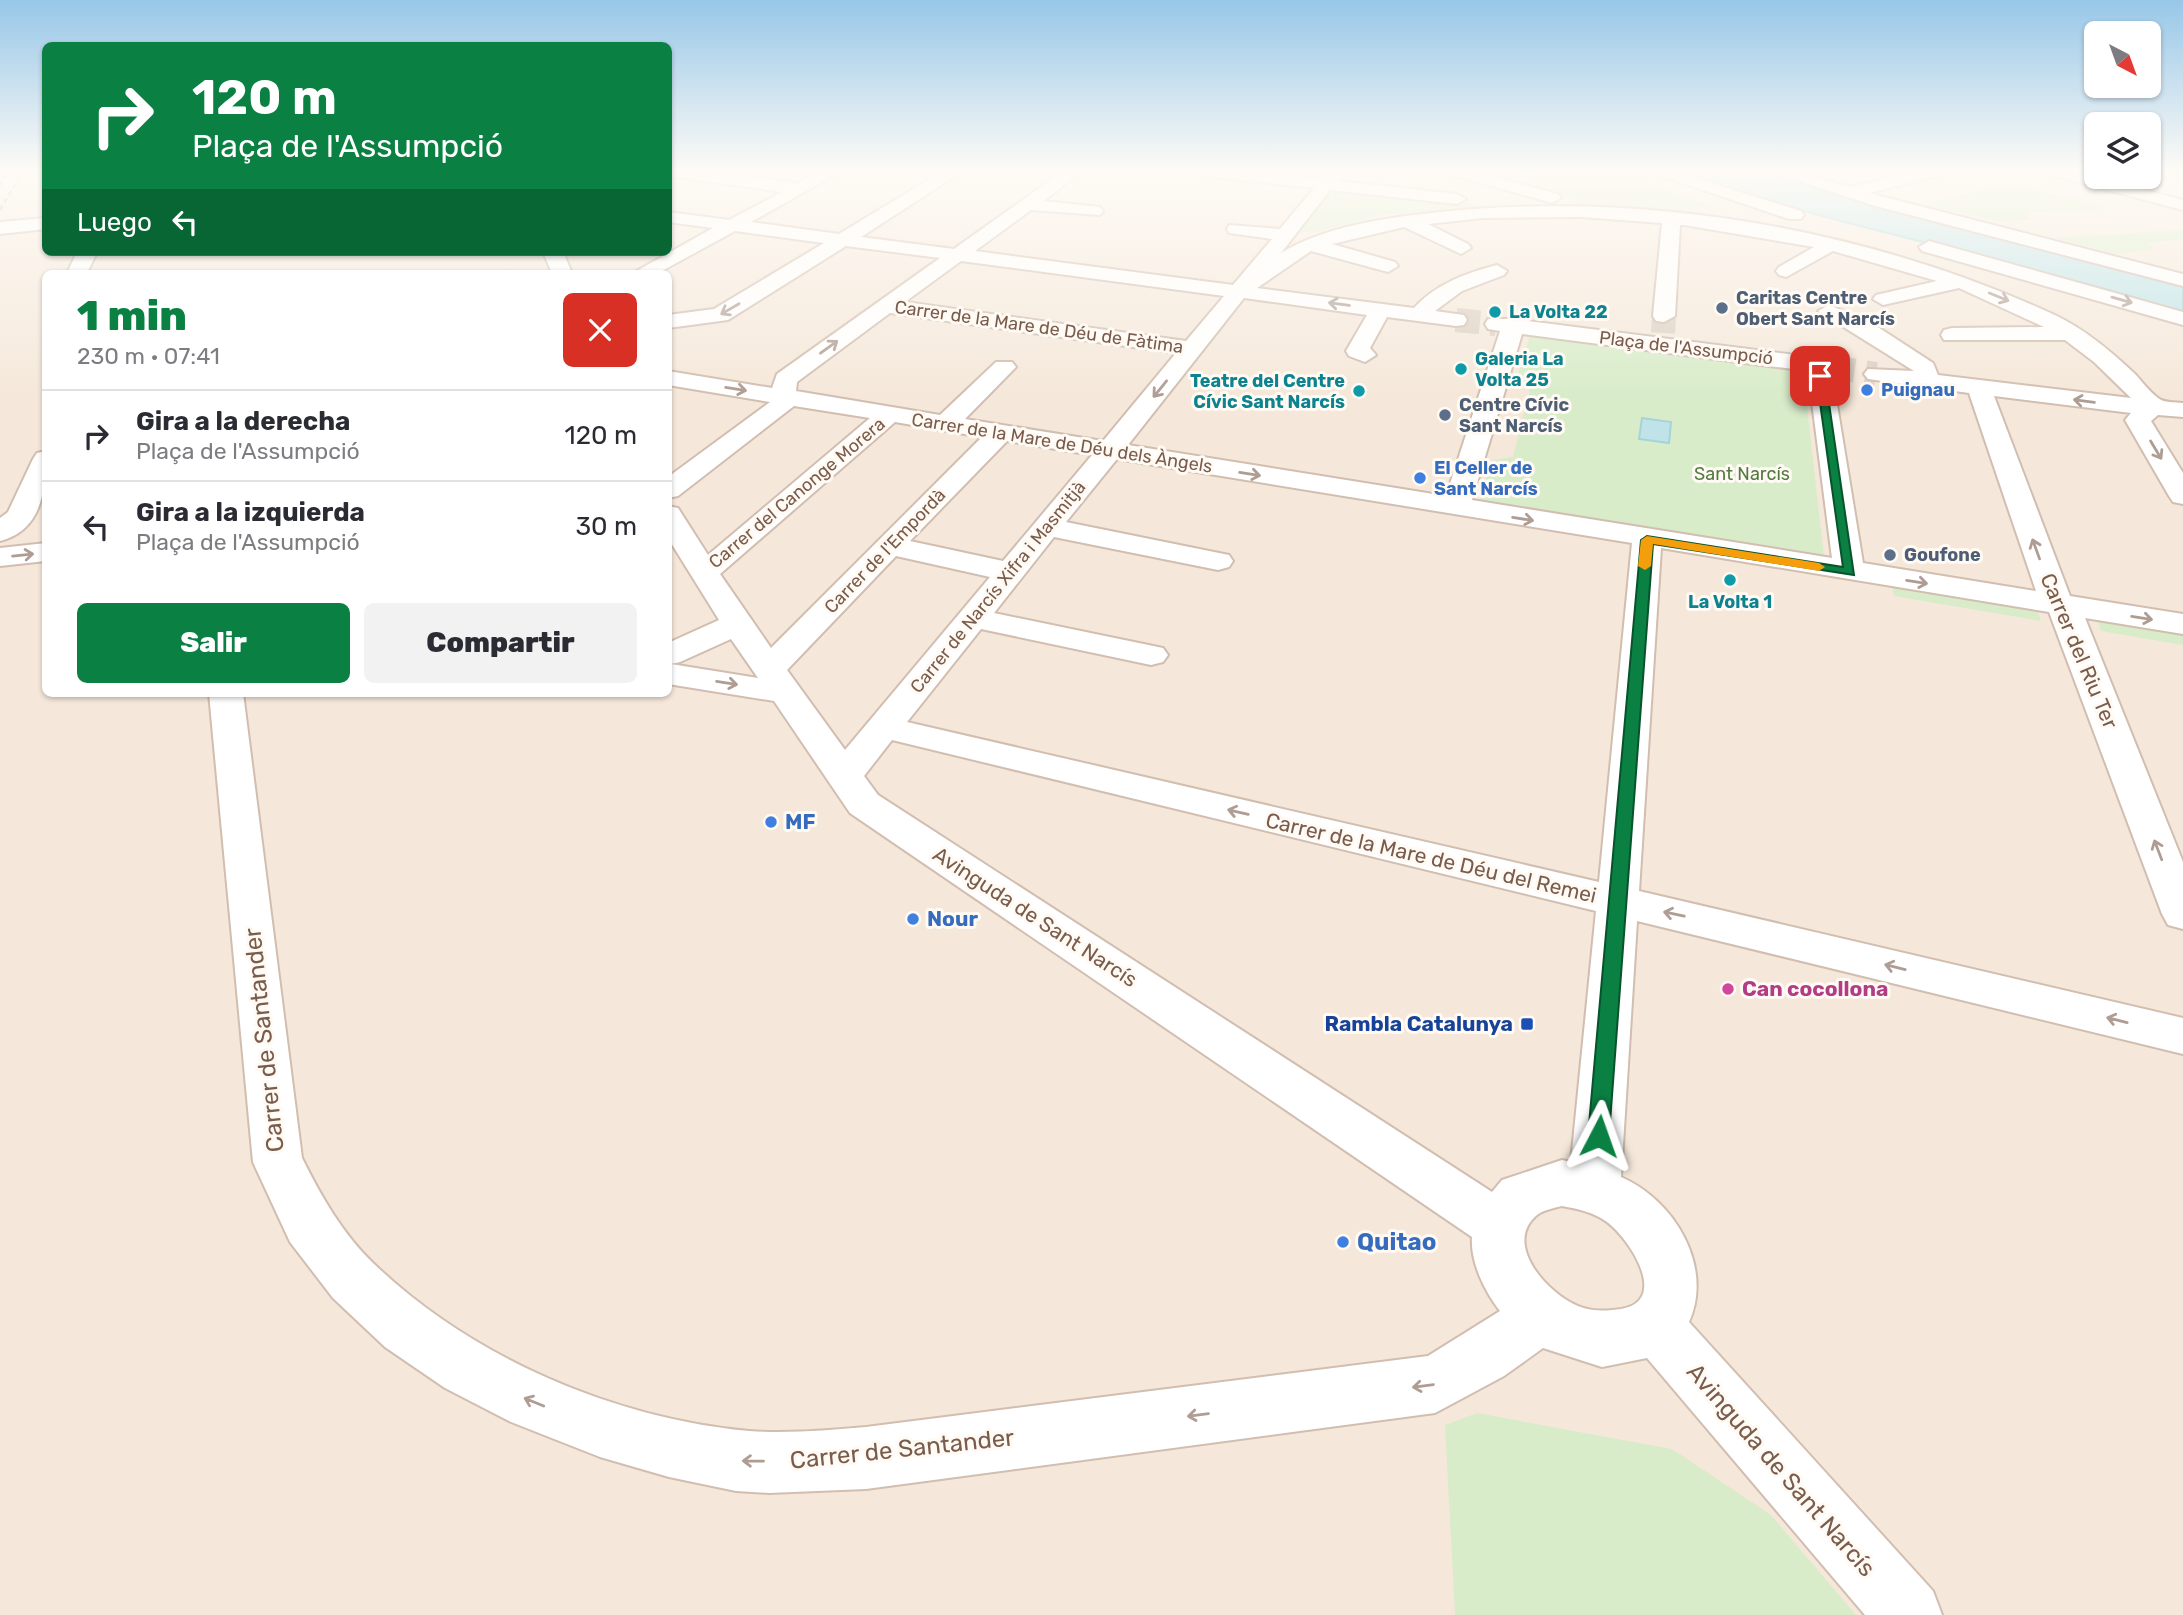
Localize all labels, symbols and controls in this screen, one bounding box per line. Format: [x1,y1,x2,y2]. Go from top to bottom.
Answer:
north arrow [2084,21,2161,98]
map controls [2084,21,2161,189]
text: 120 m [192,68,337,126]
icon: right [77,70,168,161]
button: layers [2084,112,2161,189]
text: Plaça de l'Assumpció [192,127,503,165]
icon: left [166,203,204,241]
text: Luego [77,207,152,238]
place label: Caritas Centre Obert Sant Narcís [1736,287,1895,330]
text: 1 min [77,291,187,341]
one-way arrow [1988,292,2009,305]
button: close [563,293,637,367]
one-way arrow [2111,295,2133,308]
street label: Carrer de la Mare de Déu de Fàtima [893,296,1185,358]
one-way arrow [1329,298,1351,311]
marker: Caritas Centre Obert Sant Narcís [1714,300,1730,316]
place label: La Volta 22 [1509,301,1608,323]
one-way arrow [720,302,740,316]
marker: La Volta 22 [1487,304,1503,320]
street label: Plaça de l'Assumpció [1598,326,1774,370]
one-way arrow [820,340,839,355]
text: 230 m · 07:41 [77,342,220,370]
pin [1790,346,1850,406]
place label: Galeria La Volta 25 [1475,348,1564,391]
icon: arrive [1801,357,1839,395]
marker: Galeria La Volta 25 [1453,361,1469,377]
place label: Teatre del Centre Cívic Sant Narcís [1190,370,1345,413]
place label: Puignau [1881,379,1955,401]
one-way arrow [1152,380,1168,398]
marker: Puignau [1859,382,1875,398]
one-way arrow [724,383,747,396]
marker: Teatre del Centre Cívic Sant Narcís [1351,383,1367,399]
place label: Centre Cívic Sant Narcís [1459,394,1569,437]
one-way arrow [2073,394,2096,407]
text: Gira a la derecha [136,406,350,437]
marker: Centre Cívic Sant Narcís [1437,407,1453,423]
street label: Carrer de la Mare de Déu dels Àngels [910,408,1214,478]
street label: Carrer del Canonge Morera [704,413,890,573]
icon: right [77,417,115,455]
text: 120 m [565,420,637,451]
text: Plaça de l'Assumpció [136,437,360,465]
one-way arrow [2149,439,2163,459]
place label: El Celler de Sant Narcís [1434,457,1538,500]
park label: Sant Narcís [1694,463,1790,485]
one-way arrow [1238,468,1261,481]
marker: El Celler de Sant Narcís [1412,470,1428,486]
street label: Carrer de Narcís Xifra i Masmitjà [906,477,1090,697]
street label: Carrer de l'Empordà [820,484,950,618]
text: Gira a la izquierda [136,497,365,528]
icon: left [77,508,115,546]
text: 30 m [575,511,637,542]
one-way arrow [1511,513,1534,526]
text: Plaça de l'Assumpció [136,528,360,556]
one-way arrow [2029,539,2042,561]
place label: Goufone [1904,544,1981,566]
marker: Goufone [1882,547,1898,563]
one-way arrow [11,548,34,561]
street label: Carrer del Riu Ter [2035,569,2123,732]
marker: La Volta 1 [1722,572,1738,588]
one-way arrow [1905,576,1928,589]
place label: La Volta 1 [1688,591,1772,613]
button: Salir [77,603,350,683]
button: Compartir [364,603,637,683]
one-way arrow [2130,612,2153,625]
one-way arrow [715,677,737,690]
one-way arrow [1227,805,1250,818]
street label: Carrer de la Mare de Déu del Remei [1263,807,1599,908]
place label: MF [785,809,815,834]
marker: MF [763,814,779,830]
one-way arrow [2151,840,2164,861]
street label: Avinguda de Sant Narcís [928,841,1142,992]
place label: Nour [927,906,978,931]
one-way arrow [1663,907,1686,921]
marker: Nour [905,911,921,927]
street label: Carrer de Santander [238,927,290,1153]
one-way arrow [1885,960,1907,973]
place label: Can cocollona [1742,976,1888,1001]
marker: Can cocollona [1720,981,1736,997]
place label: Rambla Catalunya [1324,1011,1513,1036]
one-way arrow [2106,1013,2129,1027]
marker: Rambla Catalunya [1519,1016,1535,1032]
position arrow [1562,1099,1636,1173]
place label: Quitao [1357,1228,1436,1256]
marker: Quitao [1335,1234,1351,1250]
street label: Avinguda de Sant Narcís [1681,1358,1881,1582]
one-way arrow [1413,1379,1435,1392]
one-way arrow [524,1394,545,1407]
one-way arrow [1187,1408,1210,1421]
street label: Carrer de Santander [789,1423,1015,1475]
one-way arrow [741,1454,764,1468]

